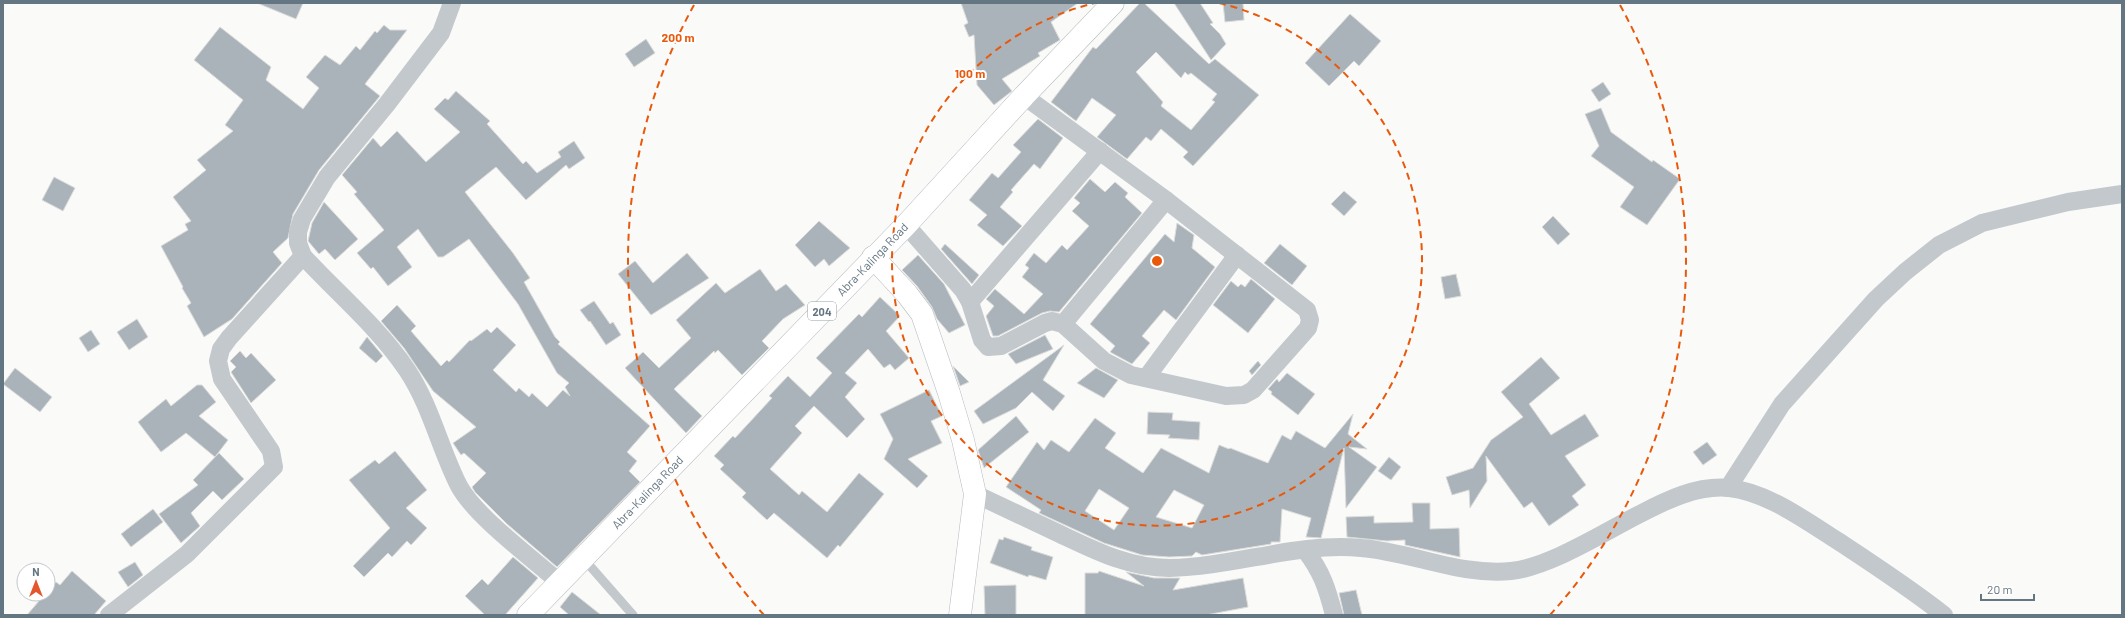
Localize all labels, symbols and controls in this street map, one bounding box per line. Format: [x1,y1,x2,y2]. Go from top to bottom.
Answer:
text: 200 m [662,30,694,44]
text: 100 m [955,66,985,80]
street label: Abra-Kalinga Road [834,220,910,298]
centre of rings [1150,254,1164,268]
road number: 204 [808,302,836,320]
street label: Abra-Kalinga Road [609,453,685,531]
north arrow [16,562,56,602]
text: N [32,565,40,578]
scale bar [1981,576,2034,602]
text: 20 m [1987,582,2013,596]

